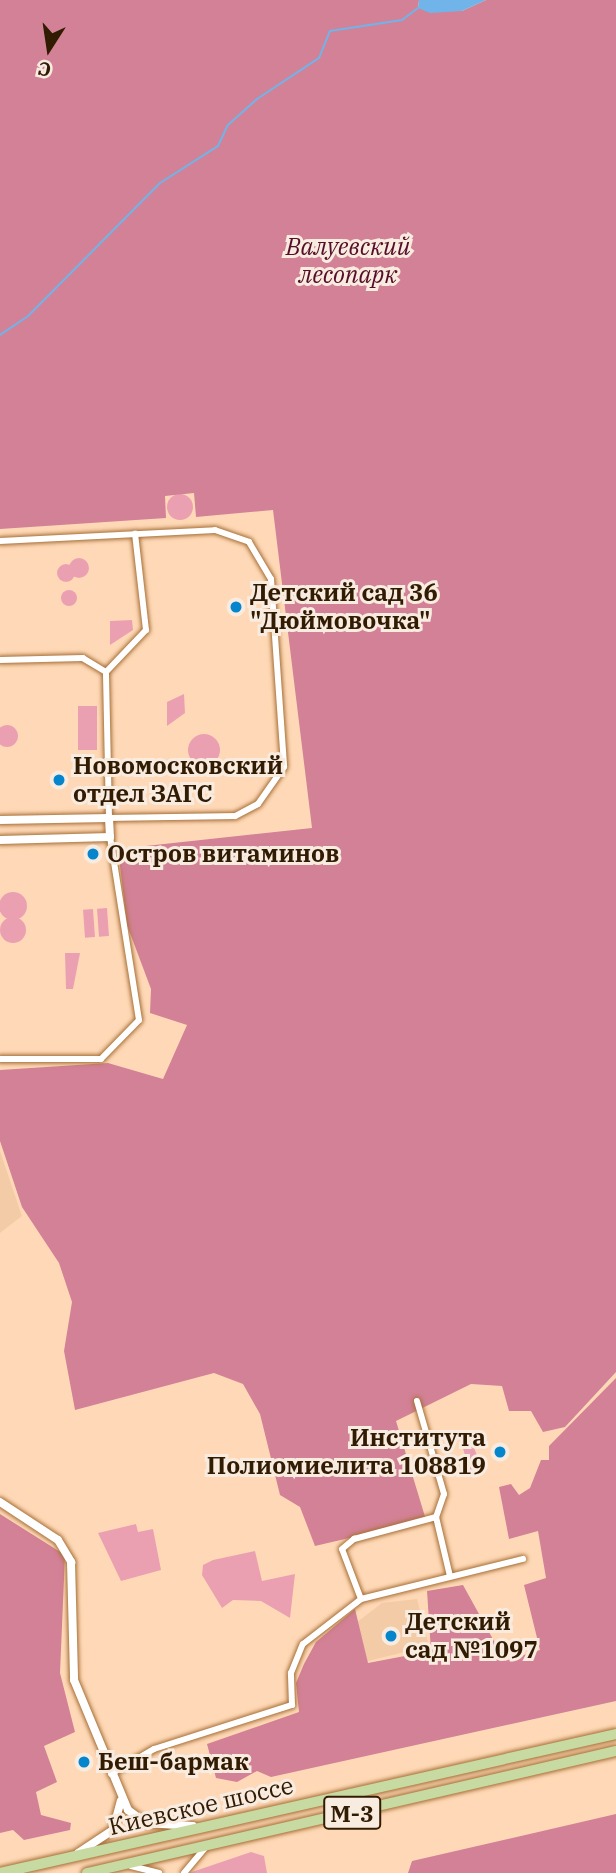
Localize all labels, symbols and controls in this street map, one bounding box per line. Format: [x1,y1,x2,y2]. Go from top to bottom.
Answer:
north arrow [14,14,84,84]
text: С [36,56,53,83]
park label: Валуевский лесопарк [286,233,410,289]
place label: Детский сад 36 "Дюймовочка" [250,579,438,635]
marker: Детский сад 36 "Дюймовочка" [228,599,244,615]
place label: Новомосковский отдел ЗАГС [73,752,283,808]
marker: Новомосковский отдел ЗАГС [51,772,67,788]
place label: Остров витаминов [107,840,339,868]
marker: Остров витаминов [85,846,101,862]
place label: Института Полиомиелита 108819 [207,1424,486,1480]
marker: Института Полиомиелита 108819 [492,1444,508,1460]
place label: Детский сад №1097 [405,1608,538,1664]
marker: Детский сад №1097 [383,1628,399,1644]
place label: Беш-бармак [98,1748,249,1776]
marker: Беш-бармак [76,1754,92,1770]
street label: Киевское шоссе [106,1771,296,1841]
road number: М-3 [322,1794,382,1832]

